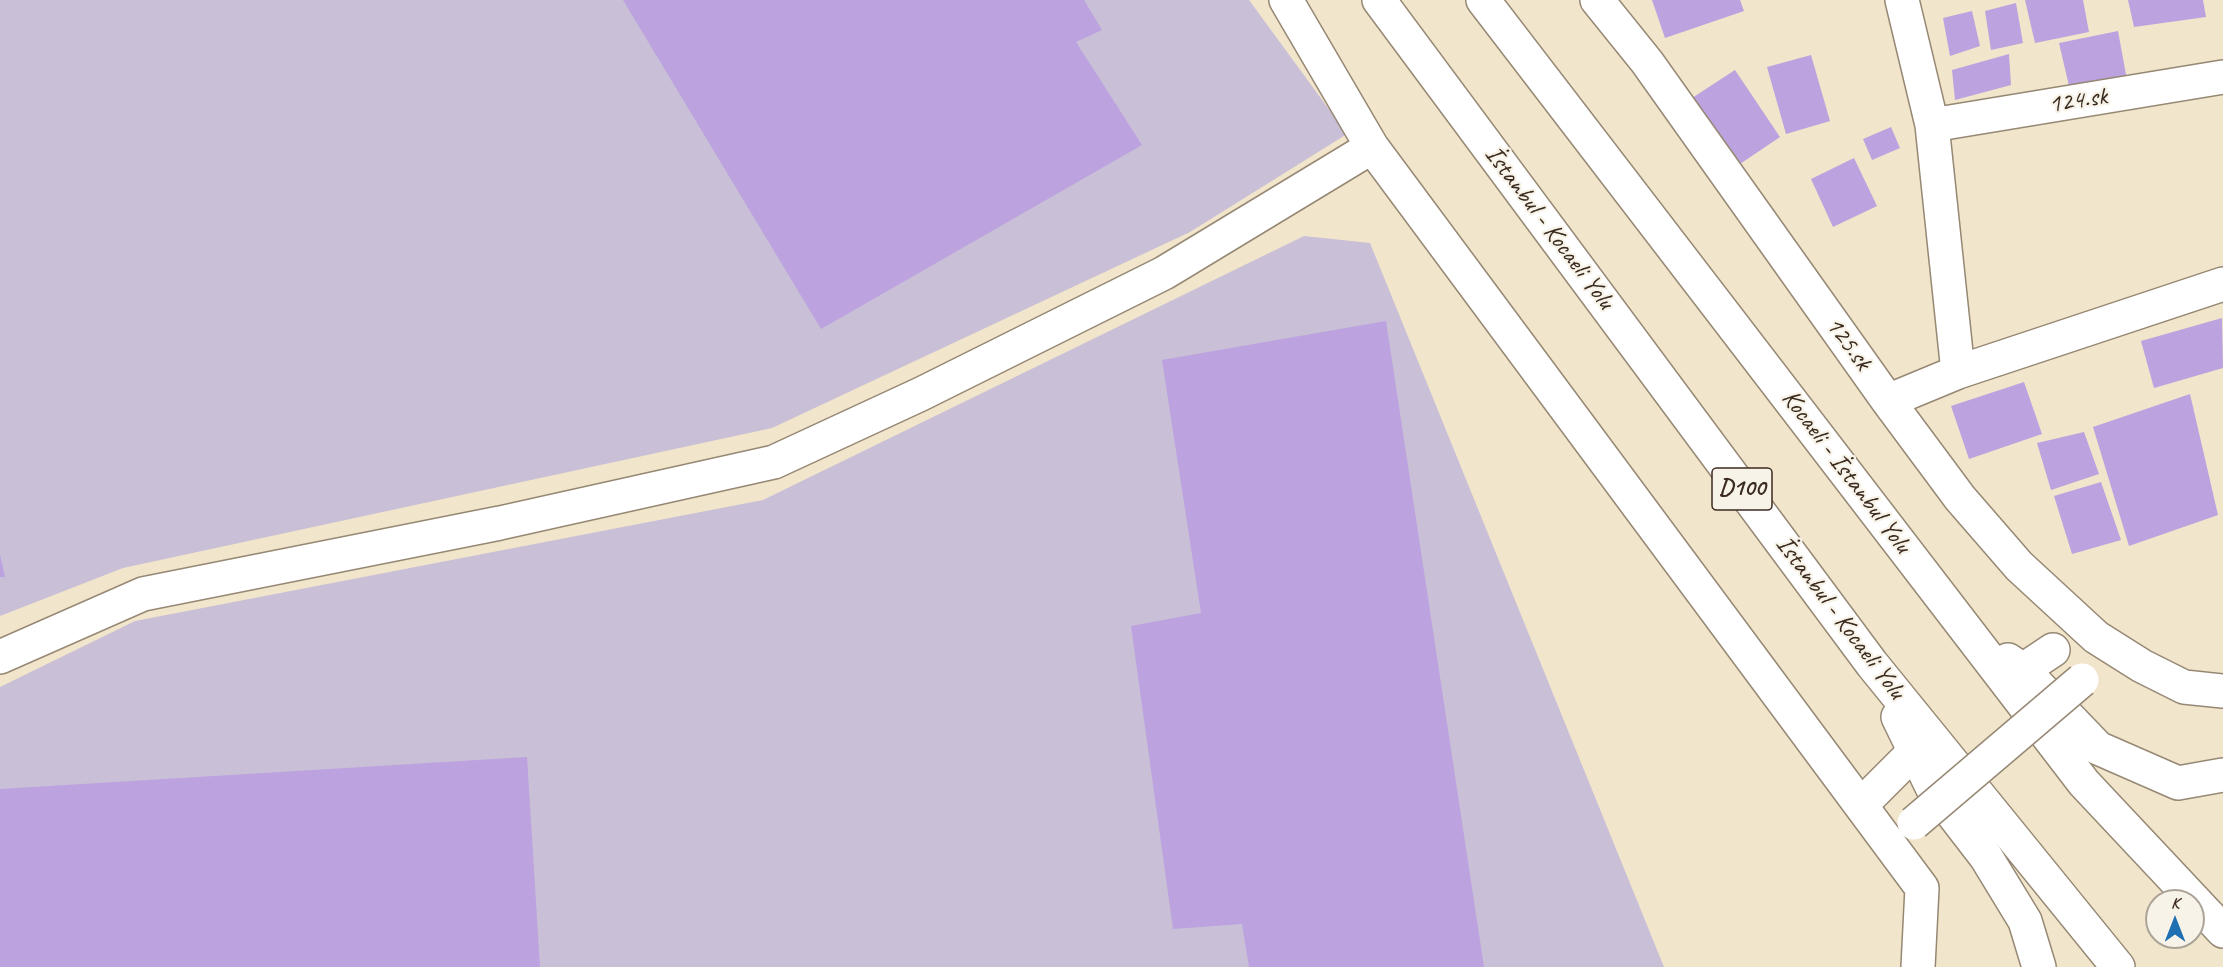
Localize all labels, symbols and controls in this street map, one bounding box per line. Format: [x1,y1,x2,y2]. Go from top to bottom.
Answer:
street label: 124.sk [2047,81,2109,121]
street label: İstanbul - Kocaeli Yolu [1477,140,1621,316]
street label: 125.sk [1818,311,1878,377]
street label: Kocaeli - İstanbul Yolu [1774,384,1918,560]
road number: D100 [1712,468,1772,510]
street label: İstanbul - Kocaeli Yolu [1768,530,1912,706]
north arrow [2145,889,2205,949]
text: K [2171,893,2179,913]

